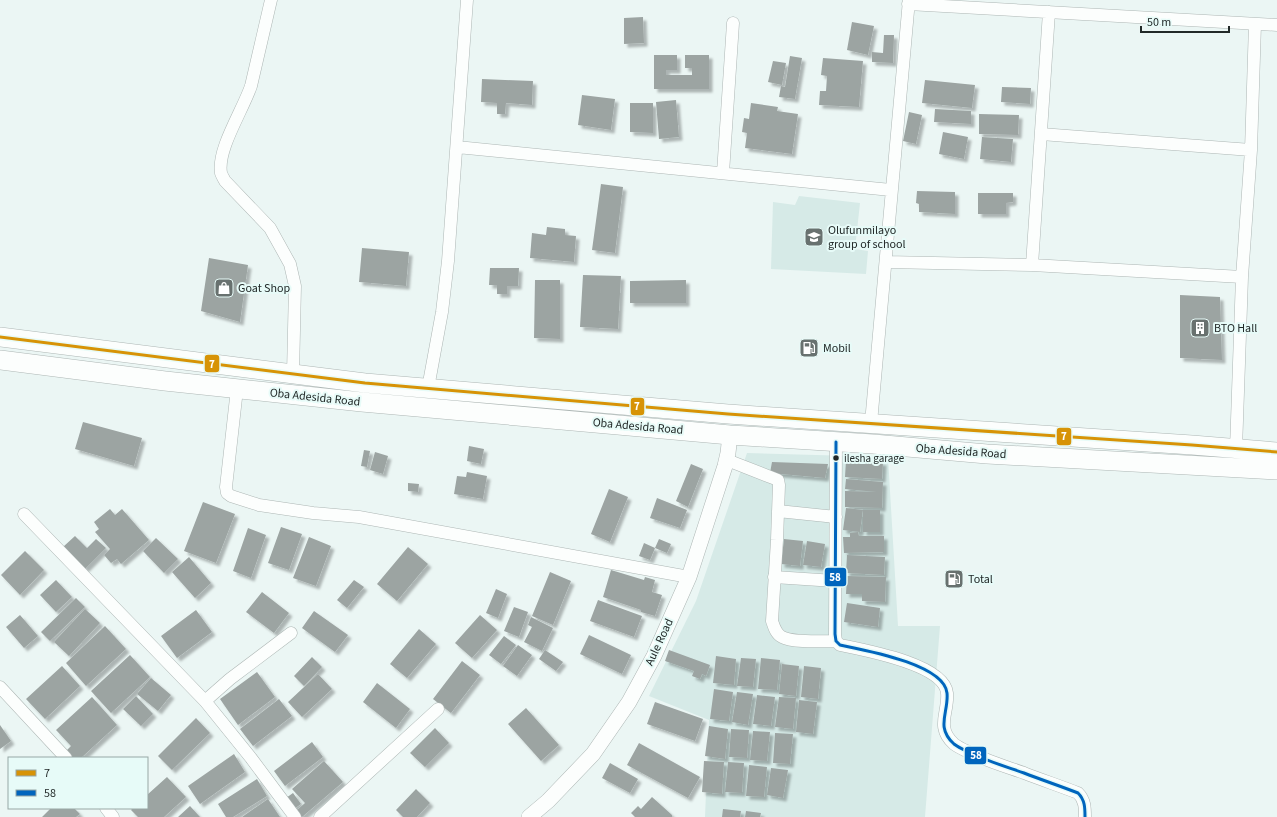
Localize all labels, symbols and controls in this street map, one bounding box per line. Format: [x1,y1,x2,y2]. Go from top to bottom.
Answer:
scale bar [1141,8,1229,34]
text: 50 m [1147,14,1171,31]
place label: Olufunmilayo group of school [828,222,906,253]
school or university icon: Olufunmilayo group of school [803,226,825,248]
shop icon: Goat Shop [213,277,235,299]
place label: Goat Shop [238,280,291,297]
building icon: BTO Hall [1189,317,1211,339]
place label: BTO Hall [1214,320,1257,337]
fuel station icon: Mobil [798,337,820,359]
place label: Mobil [823,340,851,357]
line badge: 7 [204,354,220,373]
text: 7 [209,357,215,372]
street label: Oba Adesida Road [269,384,361,411]
line badge: 7 [630,397,645,416]
text: 7 [634,399,640,414]
street label: Oba Adesida Road [592,414,684,439]
line badge: 7 [1056,427,1072,446]
text: 7 [1061,429,1067,444]
street label: Oba Adesida Road [915,440,1007,463]
place label: ilesha garage [844,451,905,466]
marker: ilesha garage [831,453,841,463]
line badge: 58 [824,567,847,587]
fuel station icon: Total [943,568,965,590]
text: 58 [829,570,841,585]
place label: Total [968,571,993,588]
street label: Aule Road [641,616,678,669]
line badge: 58 [964,746,987,765]
text: 58 [970,748,982,763]
legend [8,757,148,809]
text: 7 [44,765,50,782]
text: 58 [44,785,56,802]

